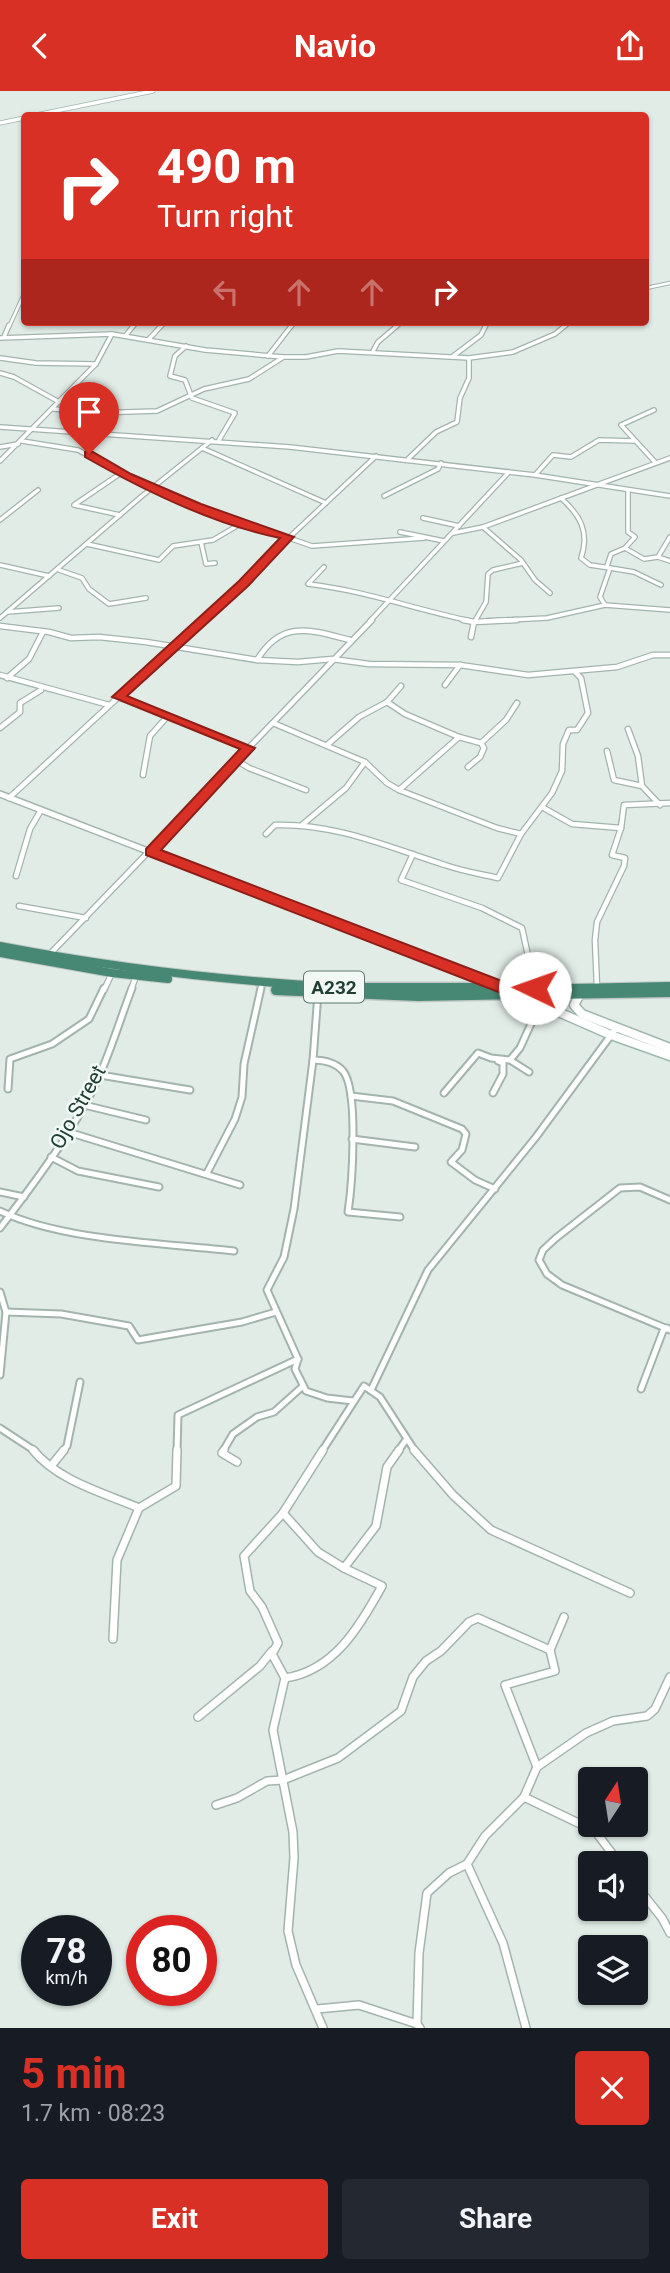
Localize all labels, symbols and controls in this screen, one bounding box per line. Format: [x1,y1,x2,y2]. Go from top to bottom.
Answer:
icon: back [21,27,59,65]
text: Navio [294,27,376,65]
icon: share [611,27,649,65]
text: 490 m [157,138,296,195]
icon: right [42,140,133,231]
text: Turn right [157,197,293,235]
icon: left [207,273,245,311]
icon: ahead [280,273,318,311]
icon: ahead [353,273,391,311]
icon: right [426,273,464,311]
pin [59,382,119,454]
icon: arrive [70,393,108,431]
position arrow [498,951,572,1025]
road number: A232 [304,971,364,1003]
street label: Ojo Street [45,1061,111,1153]
north arrow [578,1767,648,1837]
map controls [578,1767,648,2005]
button: sound [578,1851,648,1921]
speed limit sign: 80 [126,1915,217,2006]
text: 78 [46,1931,87,1972]
button: layers [578,1935,648,2005]
text: km/h [45,1967,88,1988]
text: 5 min [21,2049,127,2098]
button: close [575,2051,649,2125]
text: 1.7 km · 08:23 [21,2100,165,2127]
button: Exit [21,2179,328,2259]
button: Share [342,2179,649,2259]

